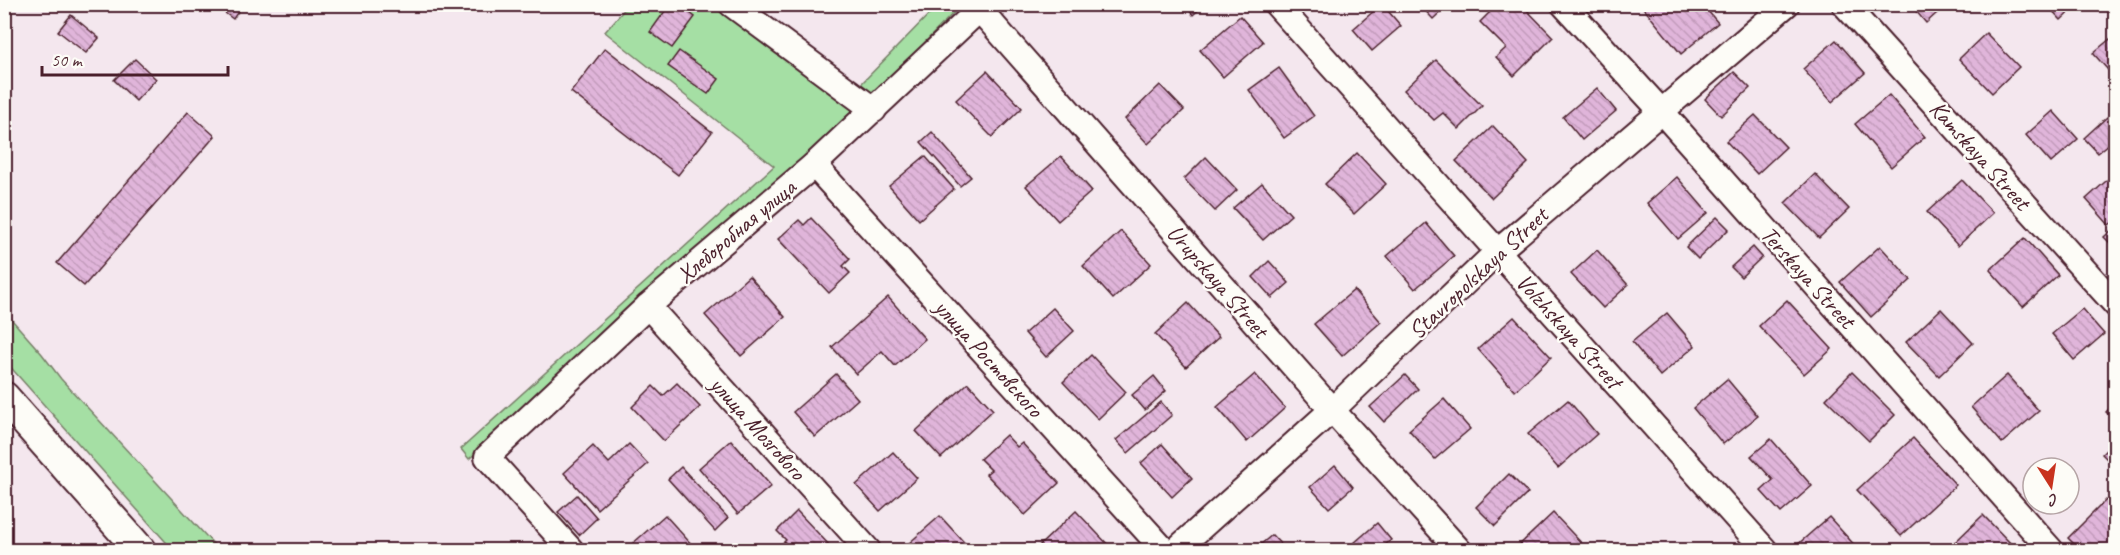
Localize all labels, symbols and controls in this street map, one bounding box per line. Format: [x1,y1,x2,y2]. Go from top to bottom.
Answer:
scale bar [42,39,228,77]
text: 50 m [51,49,84,71]
street label: Kamskaya Street [1923,94,2038,218]
street label: Хлеборобная улица [670,172,803,290]
street label: Stavropolskaya Street [1402,199,1556,345]
street label: Urupskaya Street [1161,218,1277,345]
street label: Terskaya Street [1754,220,1863,336]
street label: Volzhskaya Street [1509,267,1631,397]
street label: улица Ростовского [927,291,1051,425]
street label: улица Мозгового [702,368,813,487]
north arrow [2021,456,2081,516]
text: С [2046,489,2060,511]

